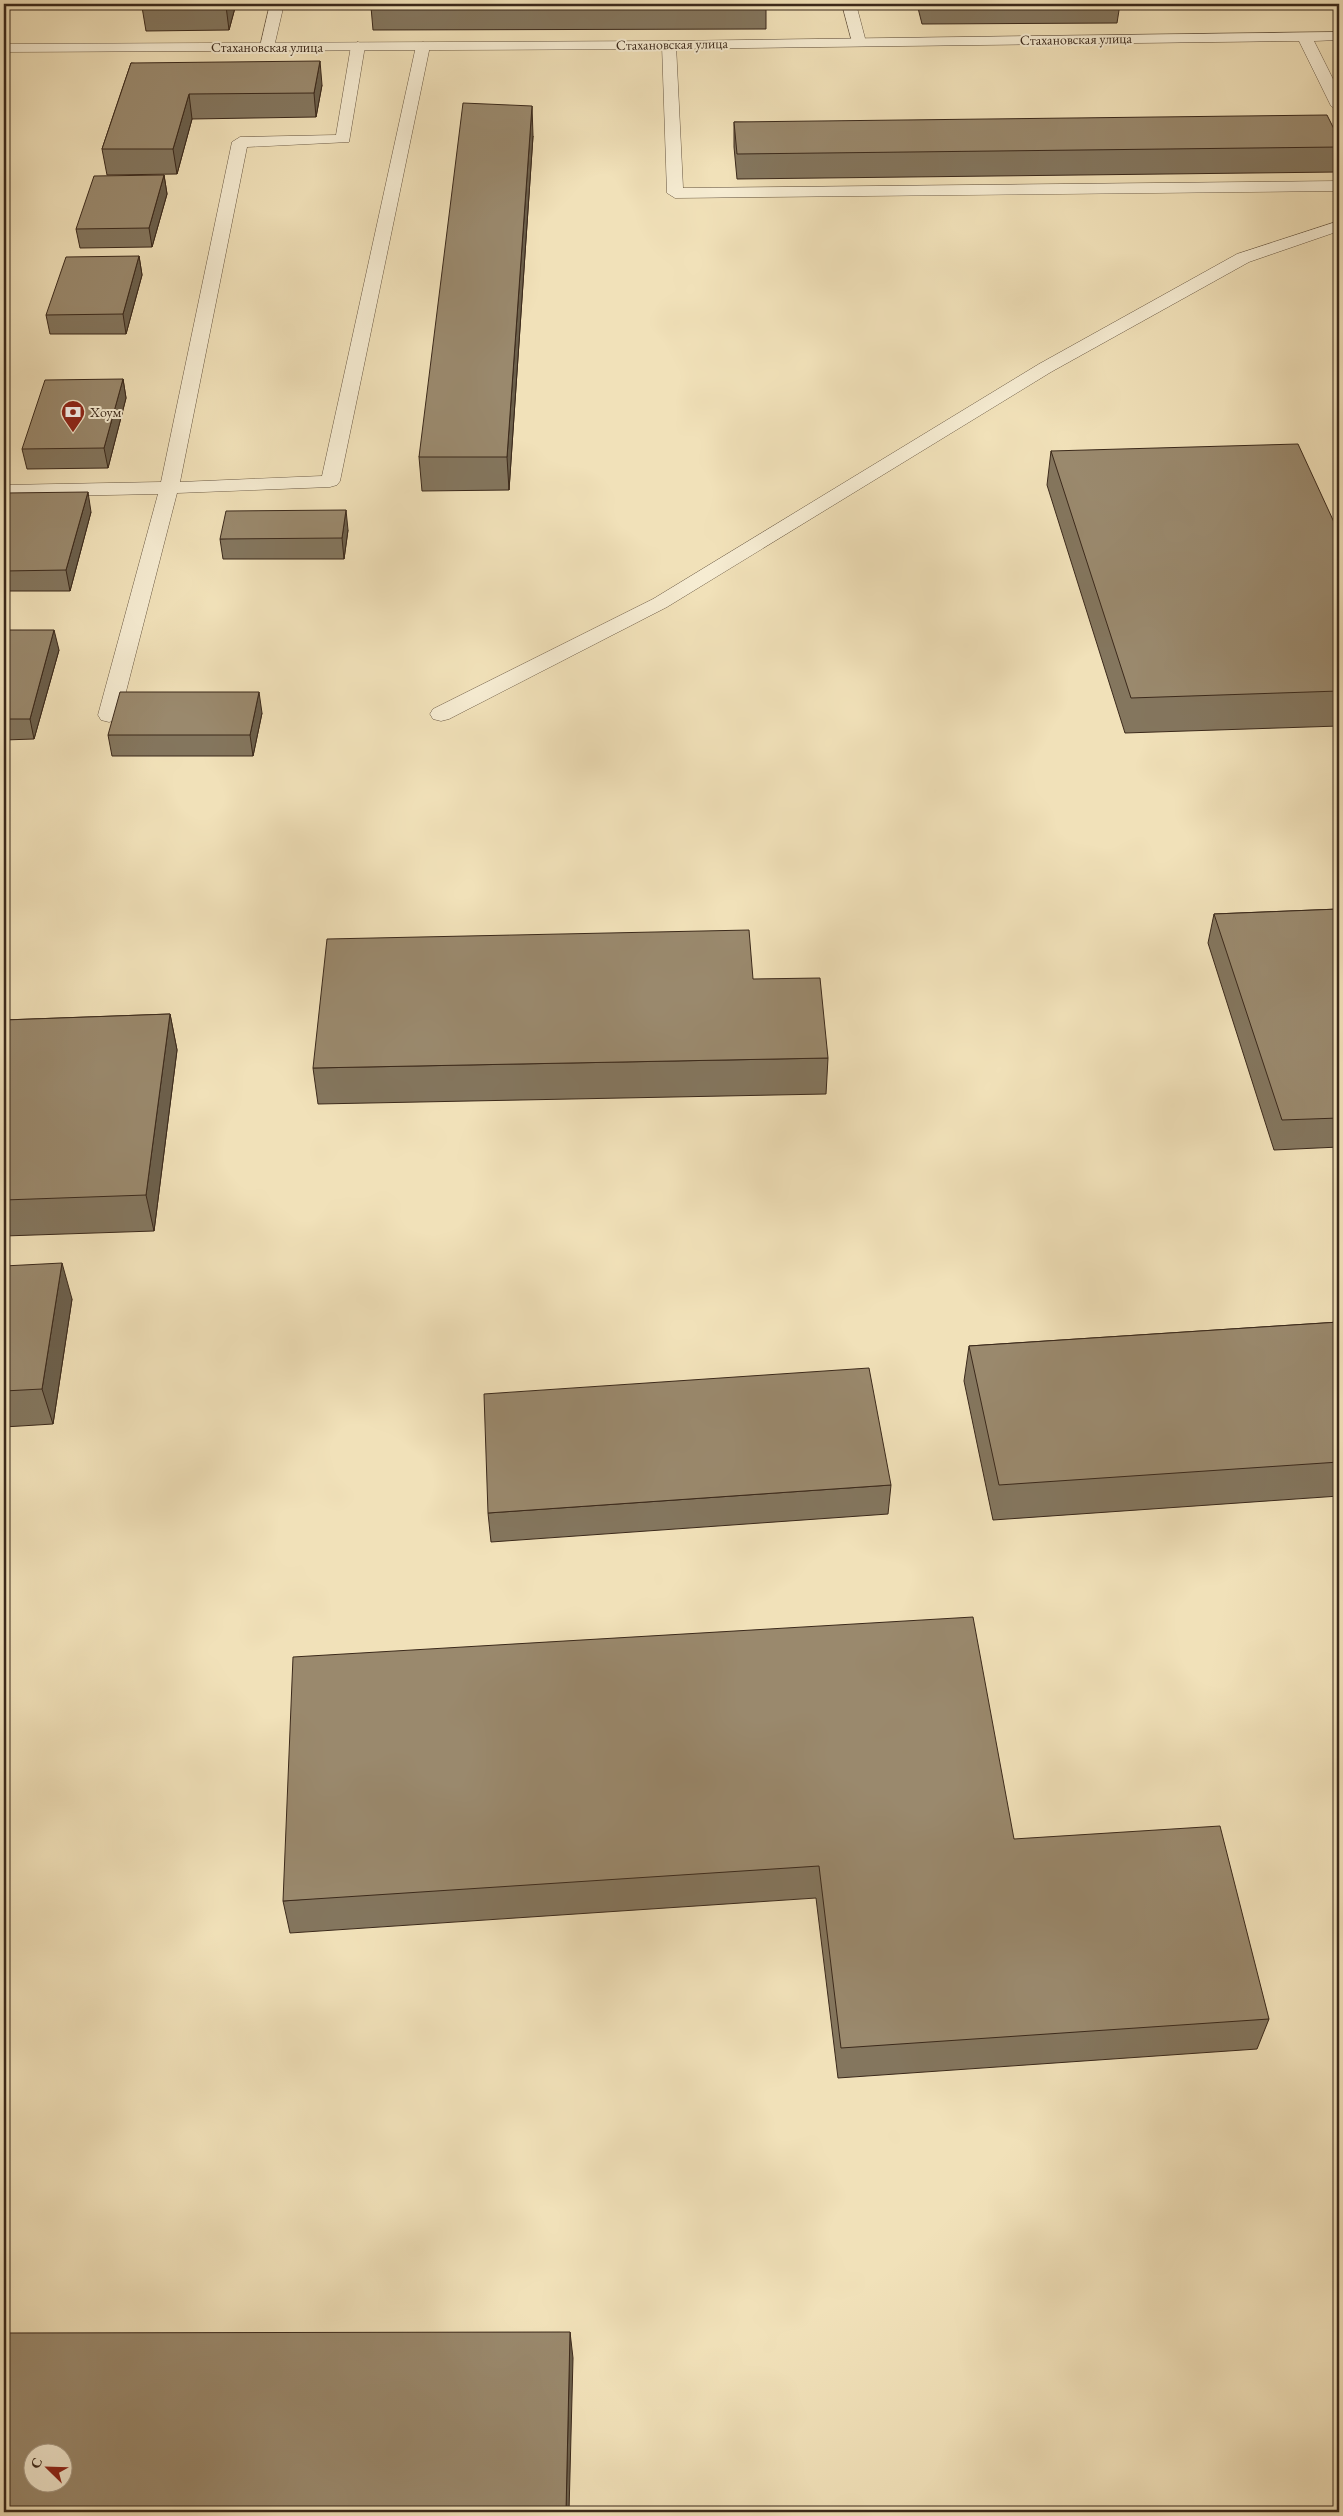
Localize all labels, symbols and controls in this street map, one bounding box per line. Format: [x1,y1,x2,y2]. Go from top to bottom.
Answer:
street label: Стахановская улица [1020,29,1133,49]
street label: Стахановская улица [616,34,729,54]
street label: Стахановская улица [211,38,323,56]
bank icon: Хоум [60,399,86,433]
place label: Хоум [89,403,122,421]
north arrow [22,2444,72,2494]
text: С [26,2455,46,2471]

